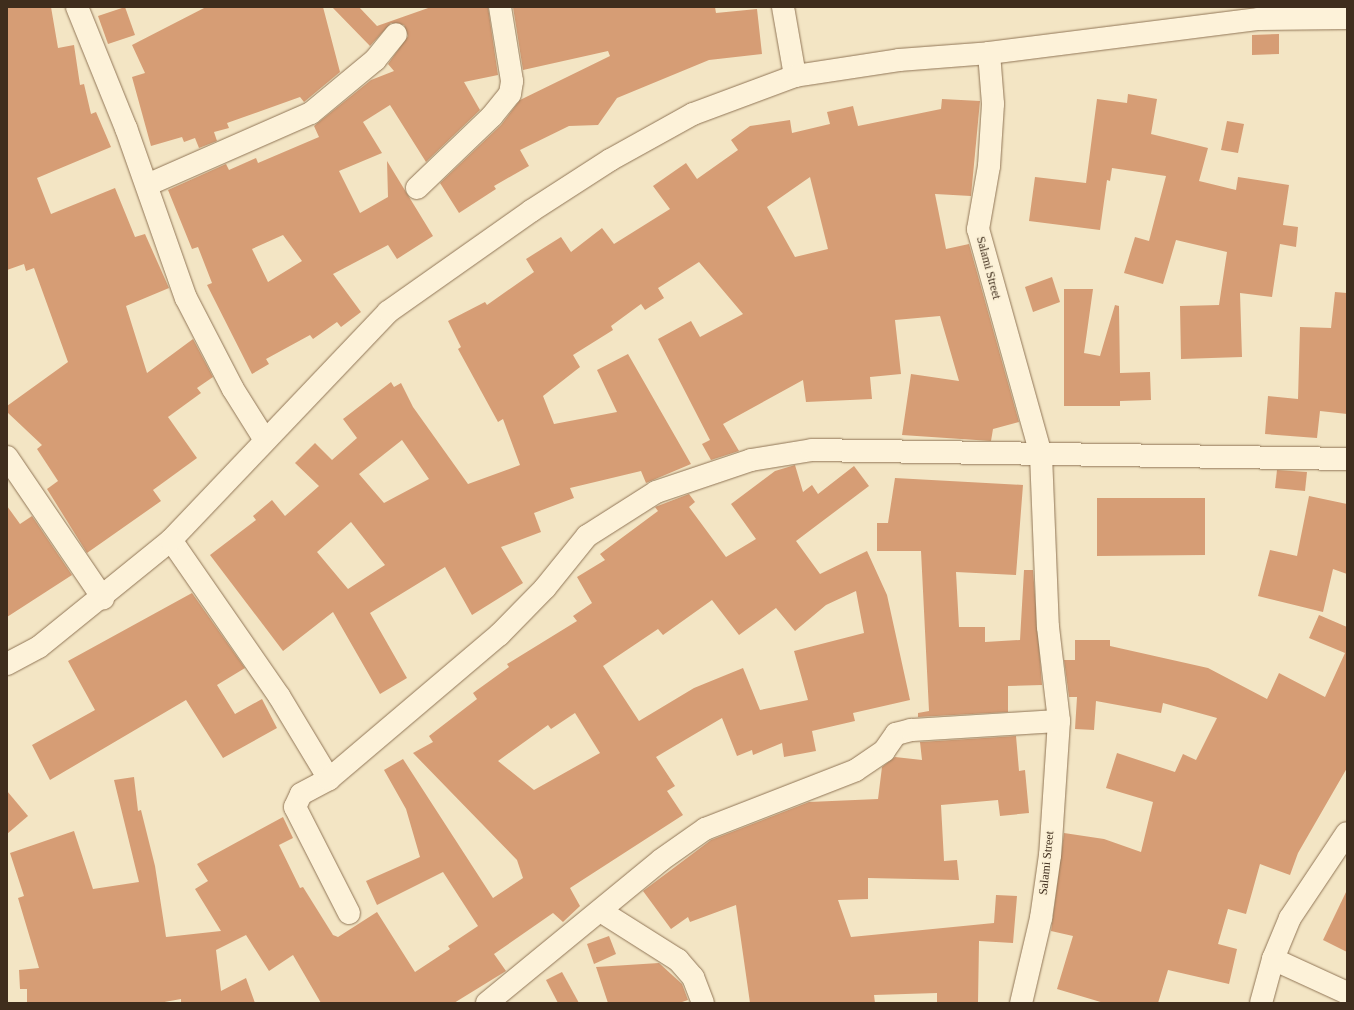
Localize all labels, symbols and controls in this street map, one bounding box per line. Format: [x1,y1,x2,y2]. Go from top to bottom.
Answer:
street label: Salami Street [973,235,1003,301]
street label: Salami Street [1036,830,1058,896]

